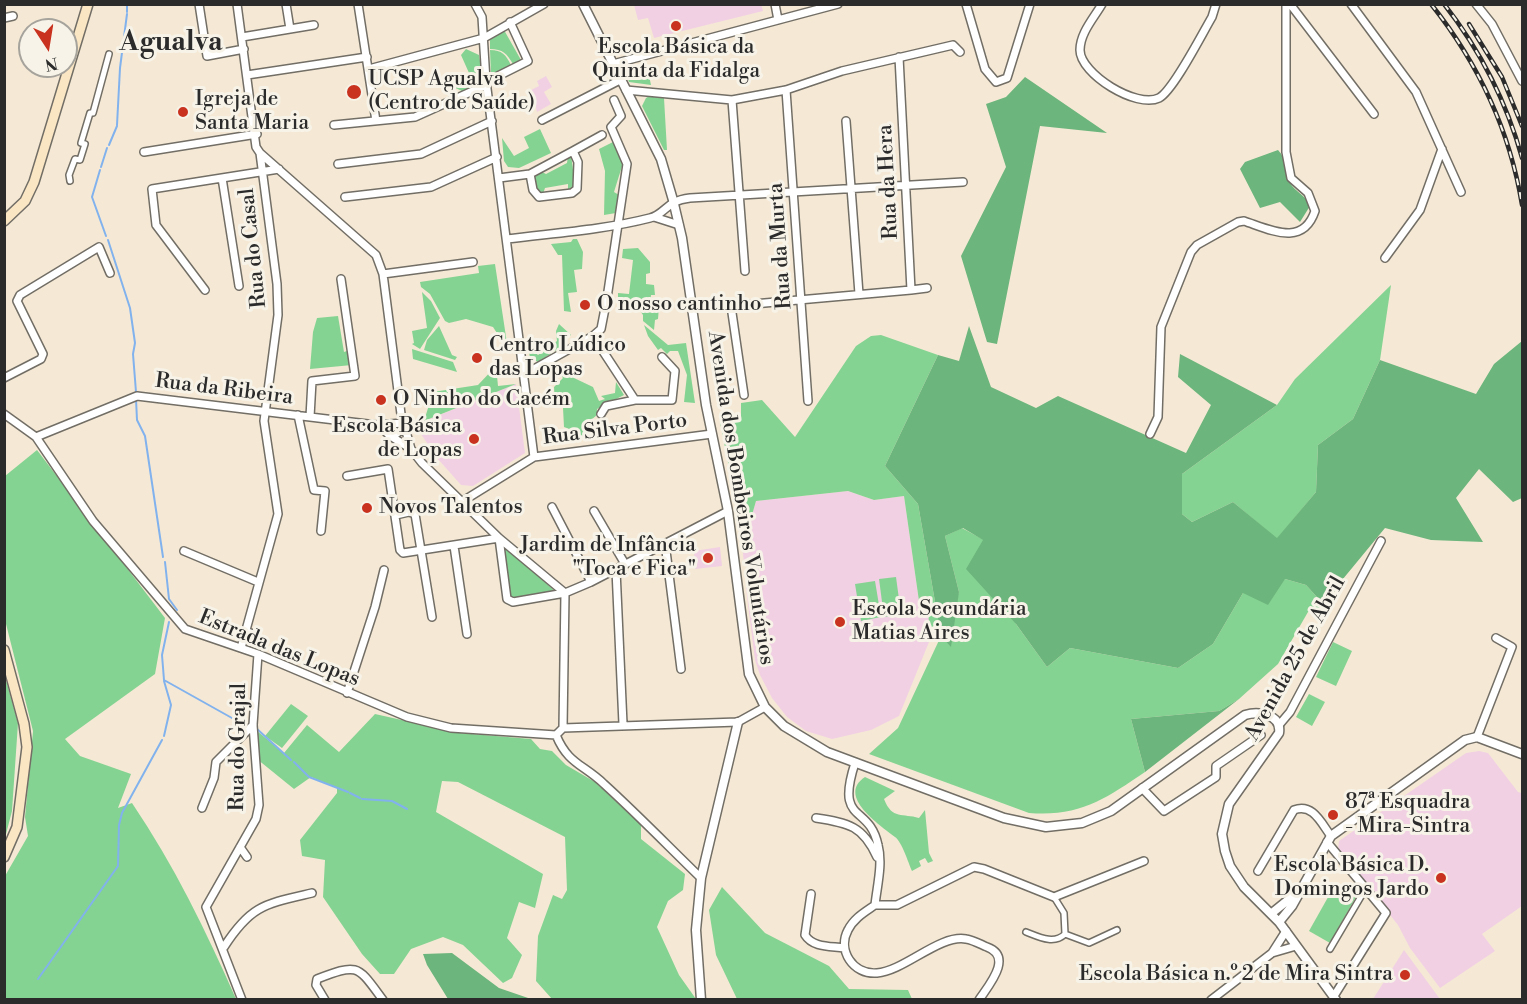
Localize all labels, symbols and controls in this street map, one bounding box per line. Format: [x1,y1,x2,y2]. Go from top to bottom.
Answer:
north arrow [18,18,78,78]
marker: Escola Básica da Quinta da Fidalga [669,19,683,33]
district label: Agualva [119,28,223,60]
place label: Escola Básica da Quinta da Fidalga [592,35,760,85]
text: N [43,53,60,75]
place label: UCSP Agualva (Centro de Saúde) [368,67,535,117]
marker: UCSP Agualva (Centro de Saúde) [345,83,363,101]
place label: Igreja de Santa Maria [195,87,309,137]
marker: Igreja de Santa Maria [176,105,190,119]
street label: Rua da Hera [873,124,905,240]
street label: Rua da Murta [764,182,798,310]
street label: Rua do Casal [235,187,273,309]
place label: O nosso cantinho [597,292,762,318]
marker: O nosso cantinho [578,298,592,312]
street label: Avenida dos Bombeiros Voluntários [701,329,779,667]
place label: Centro Lúdico das Lopas [489,333,626,383]
marker: Centro Lúdico das Lopas [470,351,484,365]
street label: Rua da Ribeira [154,369,294,411]
place label: O Ninho do Cacém [393,387,570,413]
marker: O Ninho do Cacém [374,393,388,407]
street label: Rua Silva Porto [541,409,689,451]
place label: Escola Básica de Lopas [332,414,462,464]
marker: Escola Básica de Lopas [467,432,481,446]
place label: Novos Talentos [379,495,523,521]
marker: Novos Talentos [360,501,374,515]
place label: Jardim de Infância "Toca e Fica" [520,533,696,583]
marker: Jardim de Infância "Toca e Fica" [701,551,715,565]
street label: Avenida 25 de Abril [1240,573,1352,745]
place label: Escola Secundária Matias Aires [852,597,1027,647]
street label: Estrada das Lopas [195,605,363,693]
marker: Escola Secundária Matias Aires [833,615,847,629]
street label: Rua do Grajal [225,683,253,811]
place label: 87ª Esquadra - Mira-Sintra [1345,790,1470,840]
marker: 87ª Esquadra - Mira-Sintra [1326,808,1340,822]
place label: Escola Básica D. Domingos Jardo [1274,853,1429,903]
marker: Escola Básica D. Domingos Jardo [1434,871,1448,885]
place label: Escola Básica n.º 2 de Mira Sintra [1079,962,1393,988]
marker: Escola Básica n.º 2 de Mira Sintra [1398,968,1412,982]

